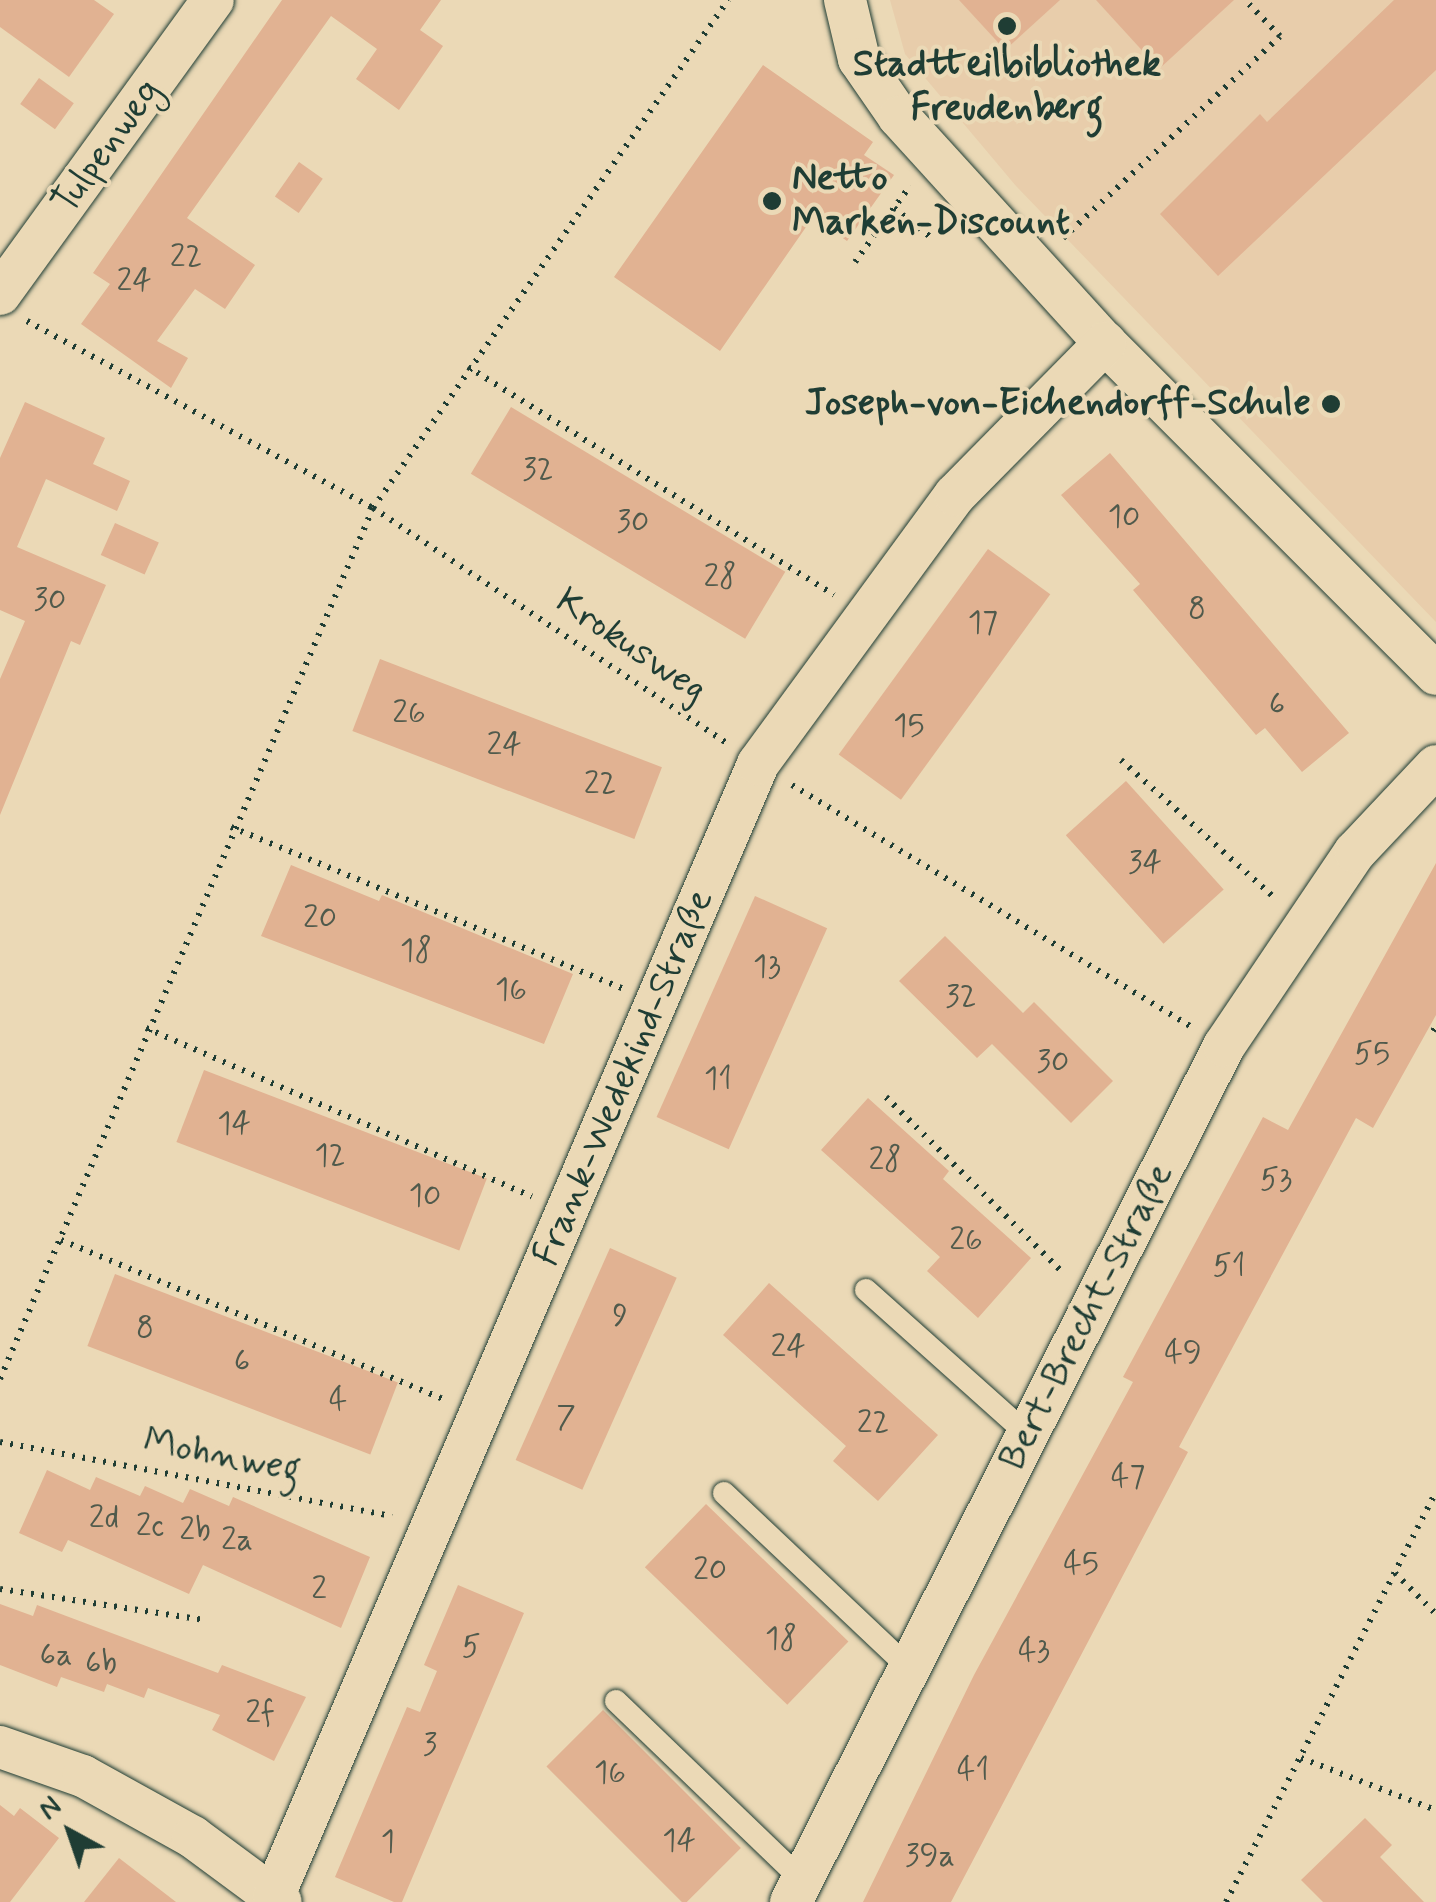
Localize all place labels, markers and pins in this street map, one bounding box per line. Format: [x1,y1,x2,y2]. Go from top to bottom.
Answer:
marker: Stadtteilbibliothek Freudenberg [996,15,1018,37]
place label: Stadtteilbibliothek Freudenberg [853,42,1161,132]
place label: Netto Marken-Discount [792,156,1070,245]
marker: Netto Marken-Discount [761,190,783,212]
place label: Joseph-von-Eichendorff-Schule [805,381,1311,427]
marker: Joseph-von-Eichendorff-Schule [1320,393,1342,415]

